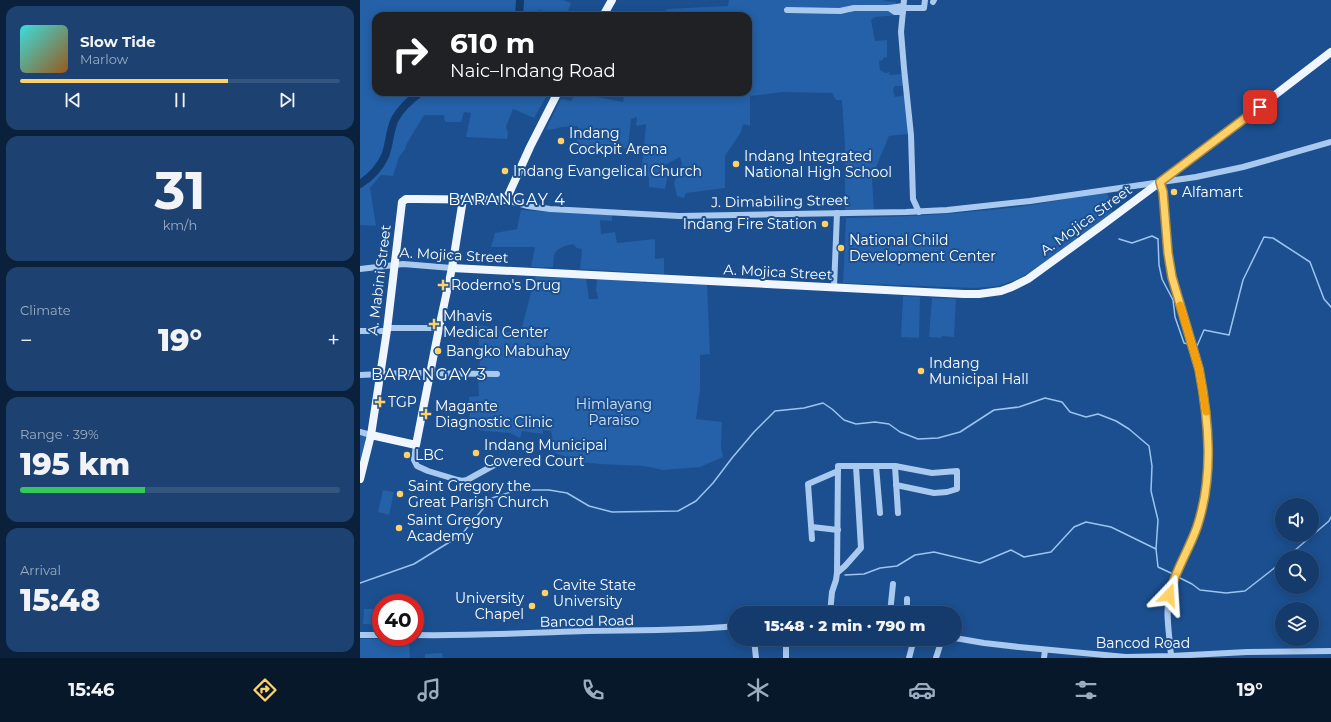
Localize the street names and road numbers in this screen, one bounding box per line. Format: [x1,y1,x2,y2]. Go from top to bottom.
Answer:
street label: A. Mojica Street [1037,181,1136,259]
street label: J. Dimabiling Street [710,191,849,211]
street label: A. Mabini Street [363,223,395,336]
street label: A. Mojica Street [399,243,509,267]
street label: A. Mojica Street [723,260,833,284]
street label: Bancod Road [540,611,634,631]
street label: Bancod Road [1096,634,1190,652]

